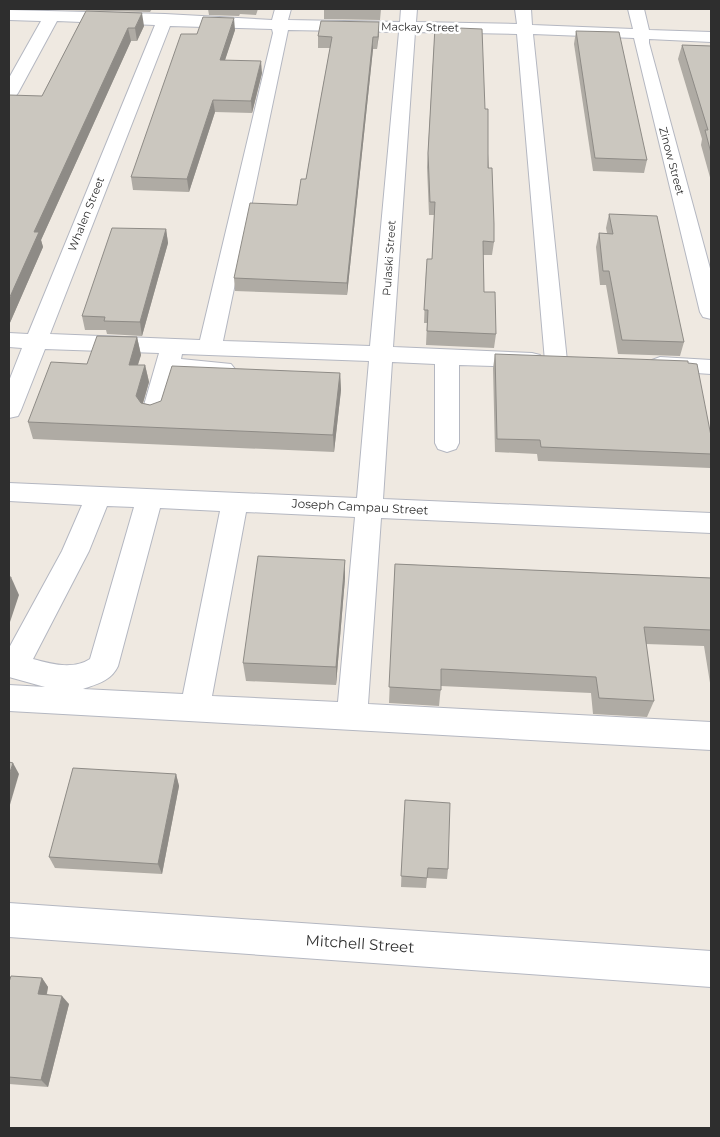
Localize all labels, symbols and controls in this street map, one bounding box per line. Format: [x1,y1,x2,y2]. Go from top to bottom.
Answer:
street label: Mackay Street [381,19,460,35]
street label: Zinow Street [656,125,688,197]
street label: Whalen Street [65,174,108,253]
street label: Pulaski Street [379,219,399,296]
street label: Joseph Campau Street [290,495,429,518]
street label: Mitchell Street [305,930,415,957]

